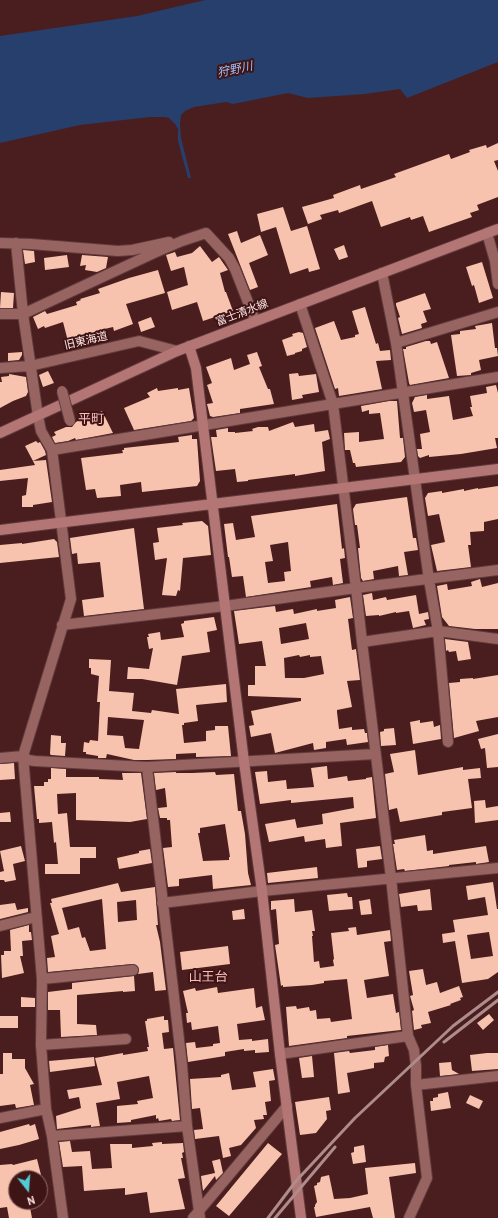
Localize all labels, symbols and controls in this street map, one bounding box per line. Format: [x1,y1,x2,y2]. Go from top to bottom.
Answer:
water label: 狩野川 [216,59,254,81]
street label: 富士清水線 [214,297,270,329]
street label: 旧東海道 [63,330,109,352]
district label: 平町 [78,411,104,427]
district label: 山王台 [189,969,227,985]
north arrow [8,1170,48,1210]
text: N [26,1193,37,1208]

